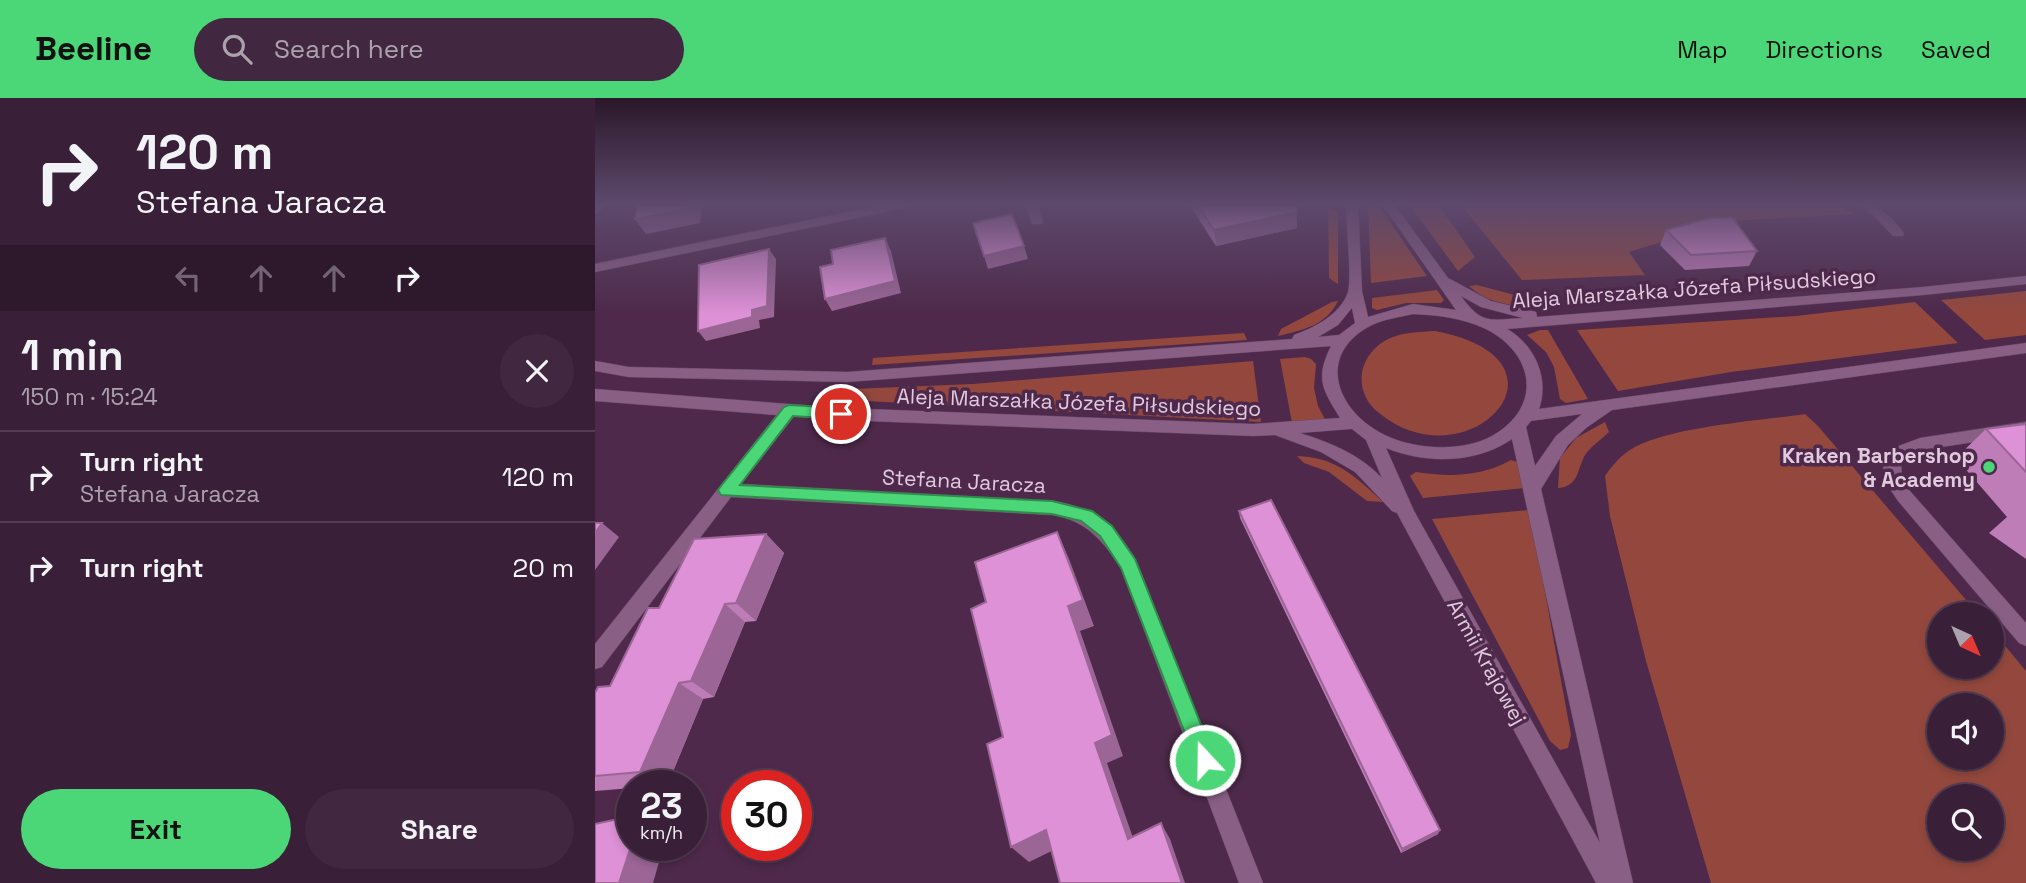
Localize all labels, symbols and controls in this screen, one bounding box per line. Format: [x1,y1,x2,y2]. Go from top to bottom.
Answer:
search box [194,18,684,81]
text: Beeline [35,28,152,70]
icon: search [218,30,256,68]
text: Search here [274,32,424,66]
text: Map [1677,34,1727,65]
text: Directions [1765,34,1883,65]
text: Saved [1921,34,1991,65]
text: 120 m [136,121,273,183]
icon: right [21,126,112,217]
text: Stefana Jaracza [136,182,386,222]
icon: left [169,259,207,297]
icon: ahead [242,259,280,297]
icon: ahead [315,259,353,297]
icon: right [388,259,426,297]
street label: Aleja Marszałka Józefa Piłsudskiego [1511,262,1877,314]
text: 1 min [21,329,124,382]
button: close [500,334,574,408]
text: 150 m · 15:24 [21,382,158,412]
street label: Aleja Marszałka Józefa Piłsudskiego [896,382,1262,422]
pin [811,384,871,444]
icon: arrive [822,395,860,433]
place label: Kraken Barbershop & Academy [1782,442,1975,493]
text: Turn right [80,445,204,479]
icon: right [21,458,59,496]
marker: Kraken Barbershop & Academy [1981,459,1997,475]
text: 120 m [502,460,574,494]
street label: Stefana Jaracza [881,463,1047,499]
text: Stefana Jaracza [80,479,260,509]
icon: right [21,549,59,587]
text: Turn right [80,551,204,585]
text: 20 m [513,551,574,585]
street label: Armii Krajowej [1441,594,1533,730]
north arrow [1927,602,2004,679]
map controls [1927,602,2004,861]
button: sound [1927,693,2004,770]
position arrow [1168,723,1242,797]
speed limit sign: 30 [721,770,812,861]
text: 23 [640,784,683,828]
button: search [1927,784,2004,861]
button: Exit [21,789,291,869]
button: Share [305,789,574,869]
text: km/h [640,821,683,844]

